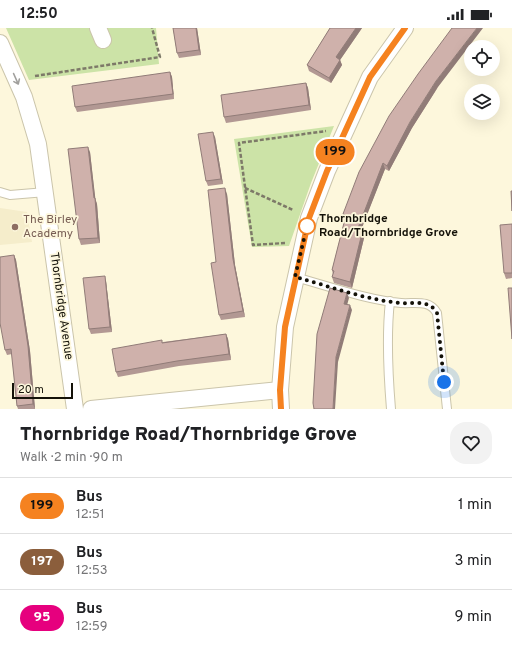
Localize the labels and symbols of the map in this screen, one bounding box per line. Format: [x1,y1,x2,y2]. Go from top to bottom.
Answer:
one-way arrow [13,72,20,84]
line badge: 199 [312,139,358,165]
place label: Thornbridge Road/Thornbridge Grove [319,211,458,241]
place label: The Birley Academy [23,212,77,242]
marker: Thornbridge Road/Thornbridge Grove [298,217,316,235]
marker: The Birley Academy [10,222,20,232]
street label: Thornbridge Avenue [46,251,76,361]
your location [434,372,454,392]
scale bar [12,381,73,400]

